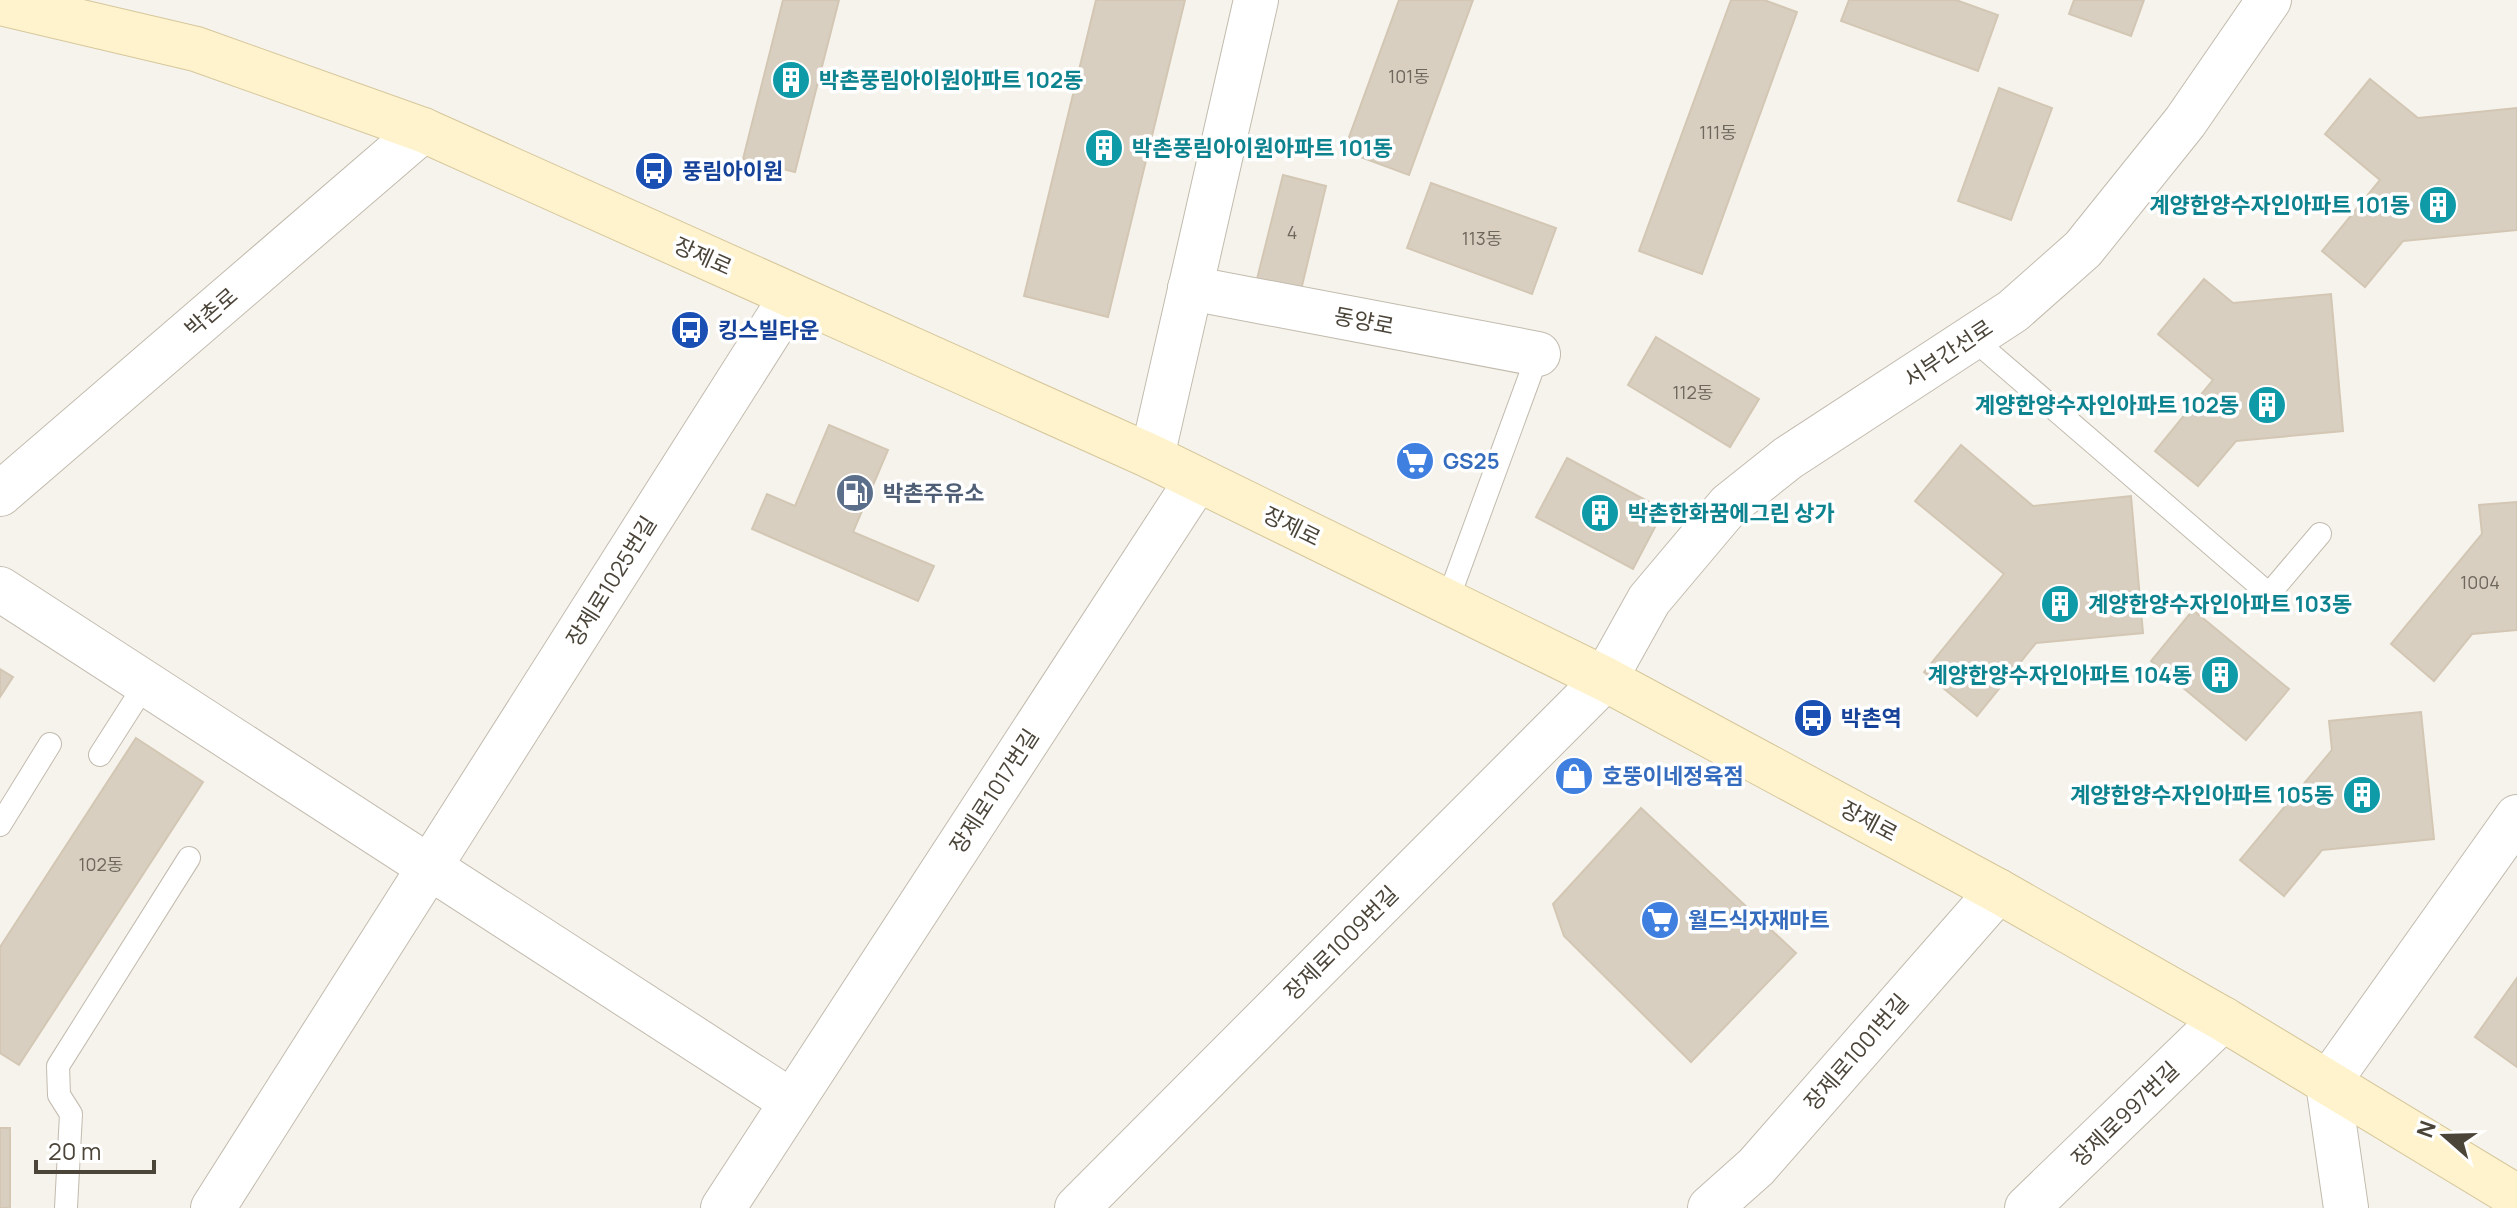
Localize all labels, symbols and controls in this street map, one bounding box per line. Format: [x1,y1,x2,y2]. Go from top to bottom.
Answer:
building icon: 박촌풍림아이원아파트 102동 [770,59,812,101]
house number: 101동 [1388,64,1430,88]
place label: 박촌풍림아이원아파트 102동 [819,65,1083,95]
house number: 111동 [1699,120,1737,144]
building icon: 박촌풍림아이원아파트 101동 [1083,127,1125,169]
place label: 박촌풍림아이원아파트 101동 [1132,133,1393,163]
bus stop icon: 풍림아이원 [633,150,675,192]
place label: 풍림아이원 [682,156,783,186]
building icon: 계양한양수자인아파트 101동 [2417,184,2459,226]
place label: 계양한양수자인아파트 101동 [2149,190,2410,220]
house number: 4 [1287,220,1297,244]
house number: 113동 [1462,226,1502,250]
street label: 장제로 [669,230,737,282]
street label: 박촌로 [178,281,244,343]
street label: 동양로 [1331,300,1397,342]
bus stop icon: 킹스빌타운 [669,309,711,351]
street label: 서부간선로 [1898,312,1998,394]
place label: 킹스빌타운 [718,315,819,345]
house number: 112동 [1673,380,1713,404]
building icon: 계양한양수자인아파트 102동 [2246,384,2288,426]
place label: 계양한양수자인아파트 102동 [1975,390,2239,420]
supermarket icon: GS25 [1394,440,1436,482]
place label: GS25 [1443,446,1500,476]
fuel station icon: 박촌주유소 [834,472,876,514]
place label: 박촌주유소 [883,478,984,508]
building icon: 박촌한화꿈에그린 상가 [1579,492,1621,534]
place label: 박촌한화꿈에그린 상가 [1628,498,1835,528]
street label: 장제로 [1258,499,1326,553]
street label: 장제로1025번길 [559,510,663,652]
house number: 1004 [2460,570,2500,594]
building icon: 계양한양수자인아파트 103동 [2039,583,2081,625]
place label: 계양한양수자인아파트 103동 [2088,589,2352,619]
building icon: 계양한양수자인아파트 104동 [2199,654,2241,696]
place label: 계양한양수자인아파트 104동 [1927,660,2192,690]
bus stop icon: 박촌역 [1792,697,1834,739]
place label: 박촌역 [1841,703,1902,733]
street label: 장제로1017번길 [943,723,1045,859]
shop icon: 호뚱이네정육점 [1553,755,1595,797]
place label: 호뚱이네정육점 [1602,761,1744,791]
building icon: 계양한양수자인아파트 105동 [2341,774,2383,816]
place label: 계양한양수자인아파트 105동 [2070,780,2334,810]
street label: 장제로 [1835,793,1903,849]
house number: 102동 [79,852,123,876]
street label: 장제로1009번길 [1277,879,1405,1007]
supermarket icon: 월드식자재마트 [1639,899,1681,941]
place label: 월드식자재마트 [1688,905,1830,935]
street label: 장제로1001번길 [1797,987,1915,1117]
street label: 장제로997번길 [2064,1055,2186,1173]
north arrow [2405,1096,2485,1176]
text: N [2409,1117,2443,1142]
scale bar [36,1124,154,1174]
text: 20 m [48,1134,101,1167]

